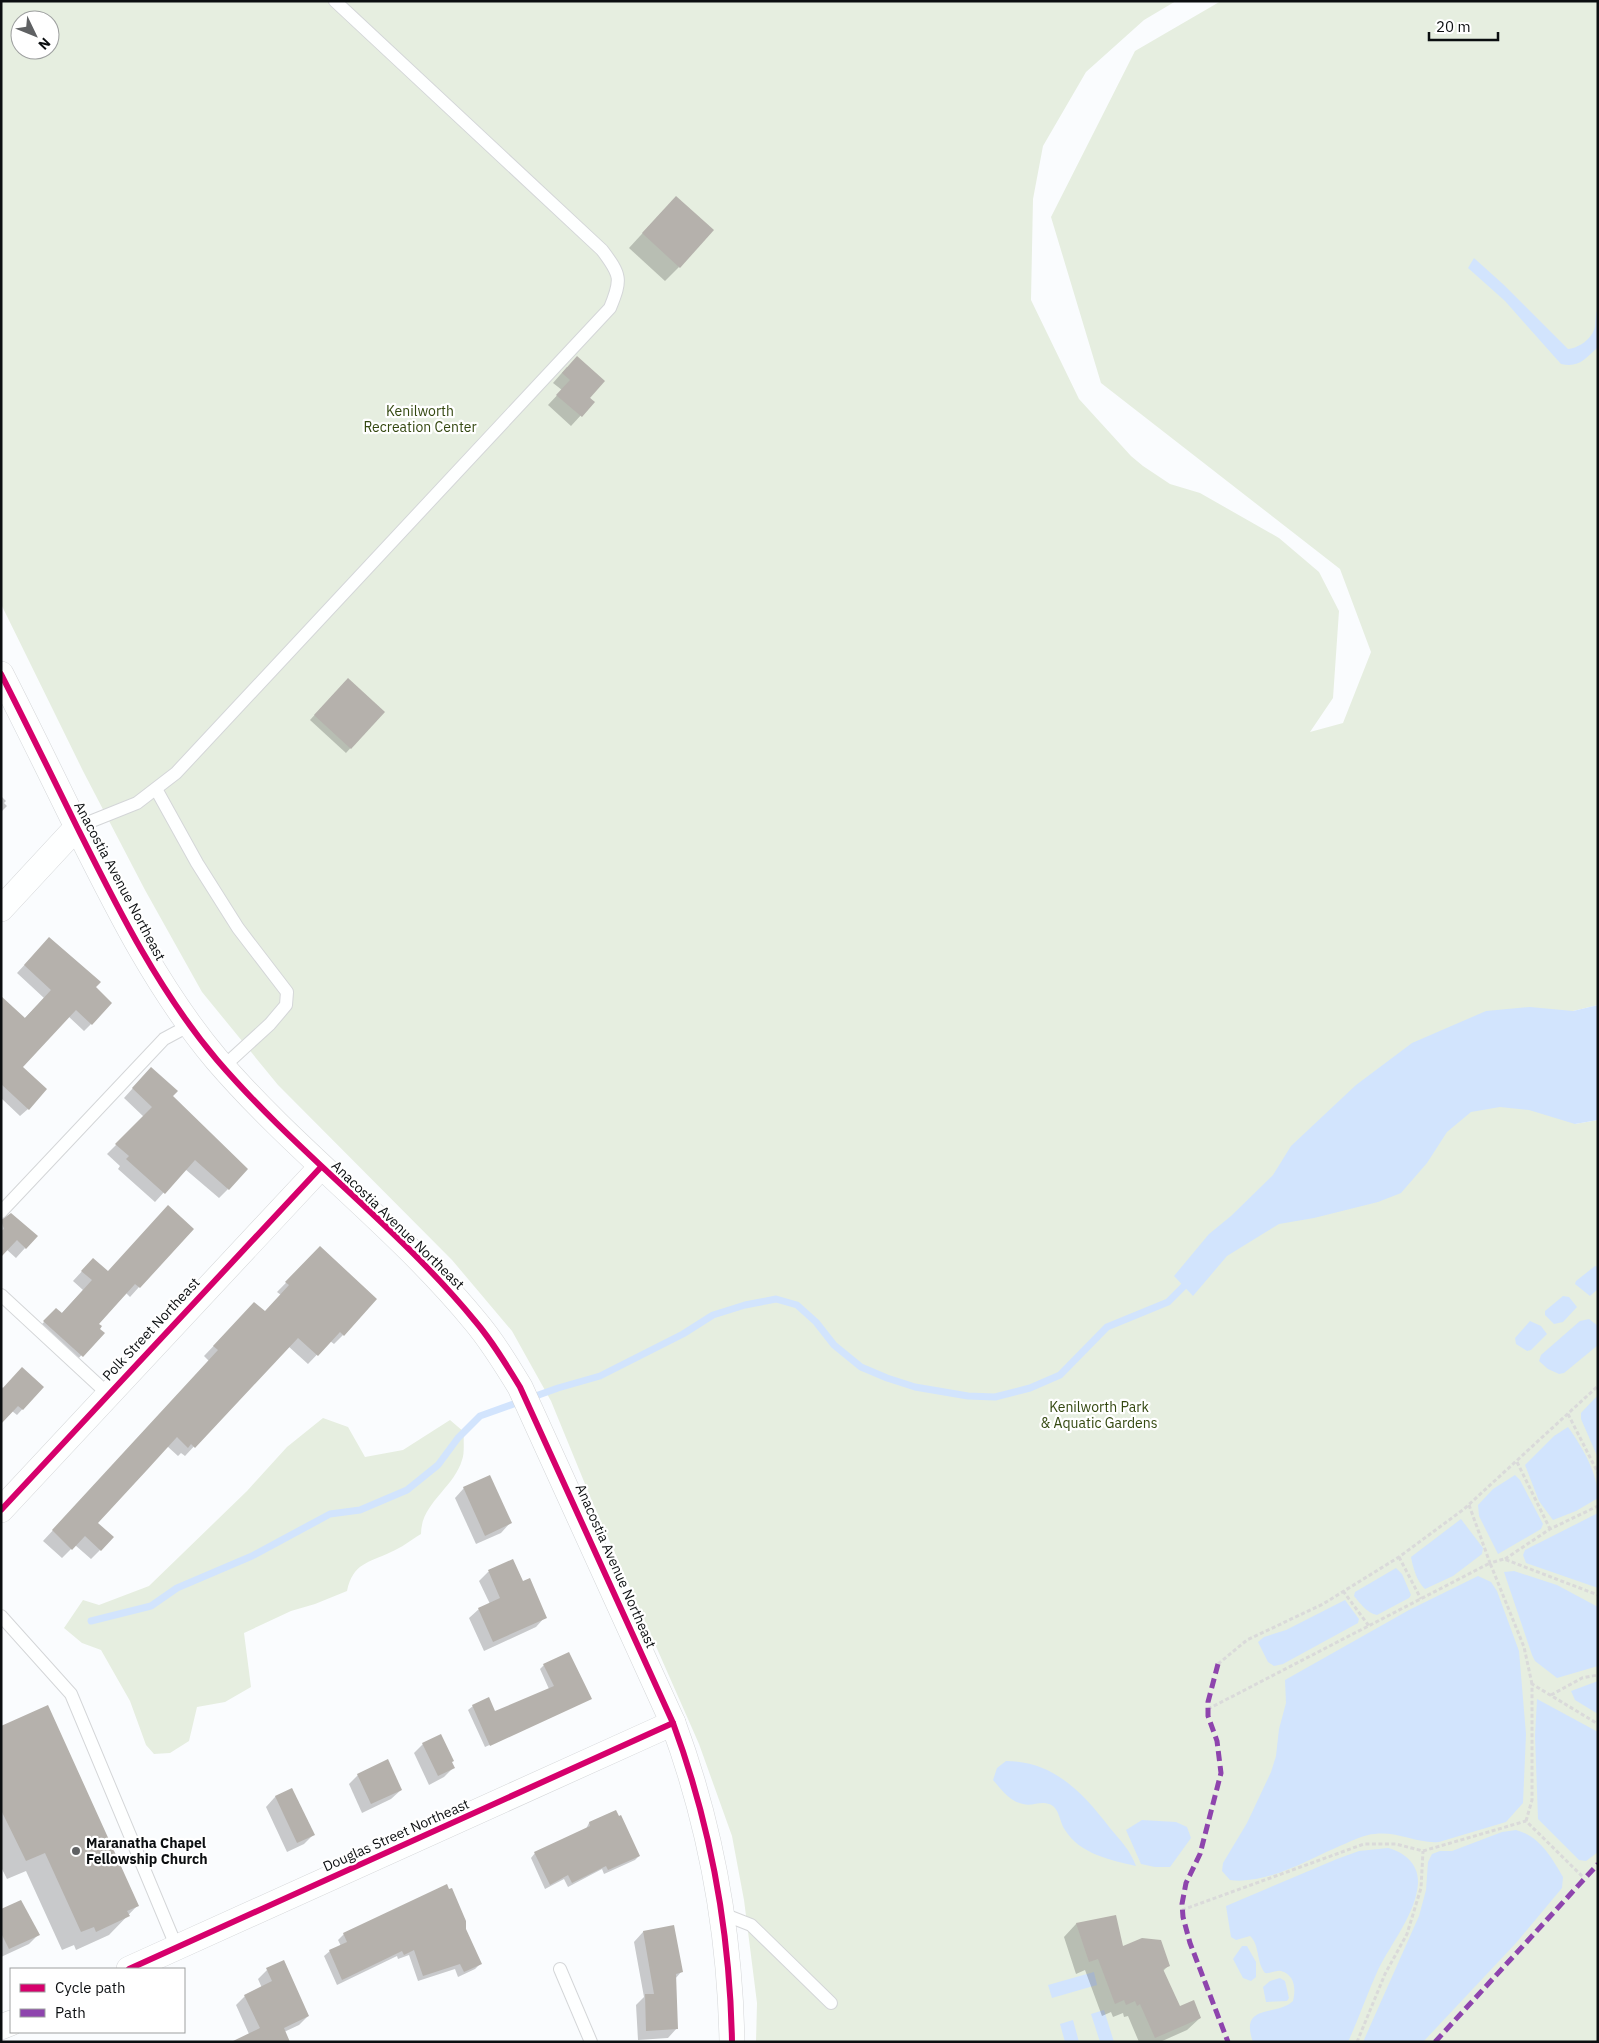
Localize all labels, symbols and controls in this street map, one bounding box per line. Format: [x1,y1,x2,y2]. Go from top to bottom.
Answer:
north arrow [10,10,60,60]
scale bar [1429,10,1498,42]
text: 20 m [1436,17,1471,36]
text: N [34,34,55,54]
park label: Kenilworth Recreation Center [363,402,477,436]
street label: Anacostia Avenue Northeast [70,798,170,964]
street label: Anacostia Avenue Northeast [328,1157,468,1293]
street label: Polk Street Northeast [98,1273,204,1384]
park label: Kenilworth Park & Aquatic Gardens [1040,1398,1158,1432]
street label: Anacostia Avenue Northeast [572,1481,660,1651]
street label: Douglas Street Northeast [320,1795,472,1875]
place label: Maranatha Chapel Fellowship Church [86,1834,208,1868]
marker: Maranatha Chapel Fellowship Church [70,1845,82,1857]
legend [10,1968,185,2033]
text: Cycle path [55,1978,126,1997]
text: Path [55,2003,86,2022]

